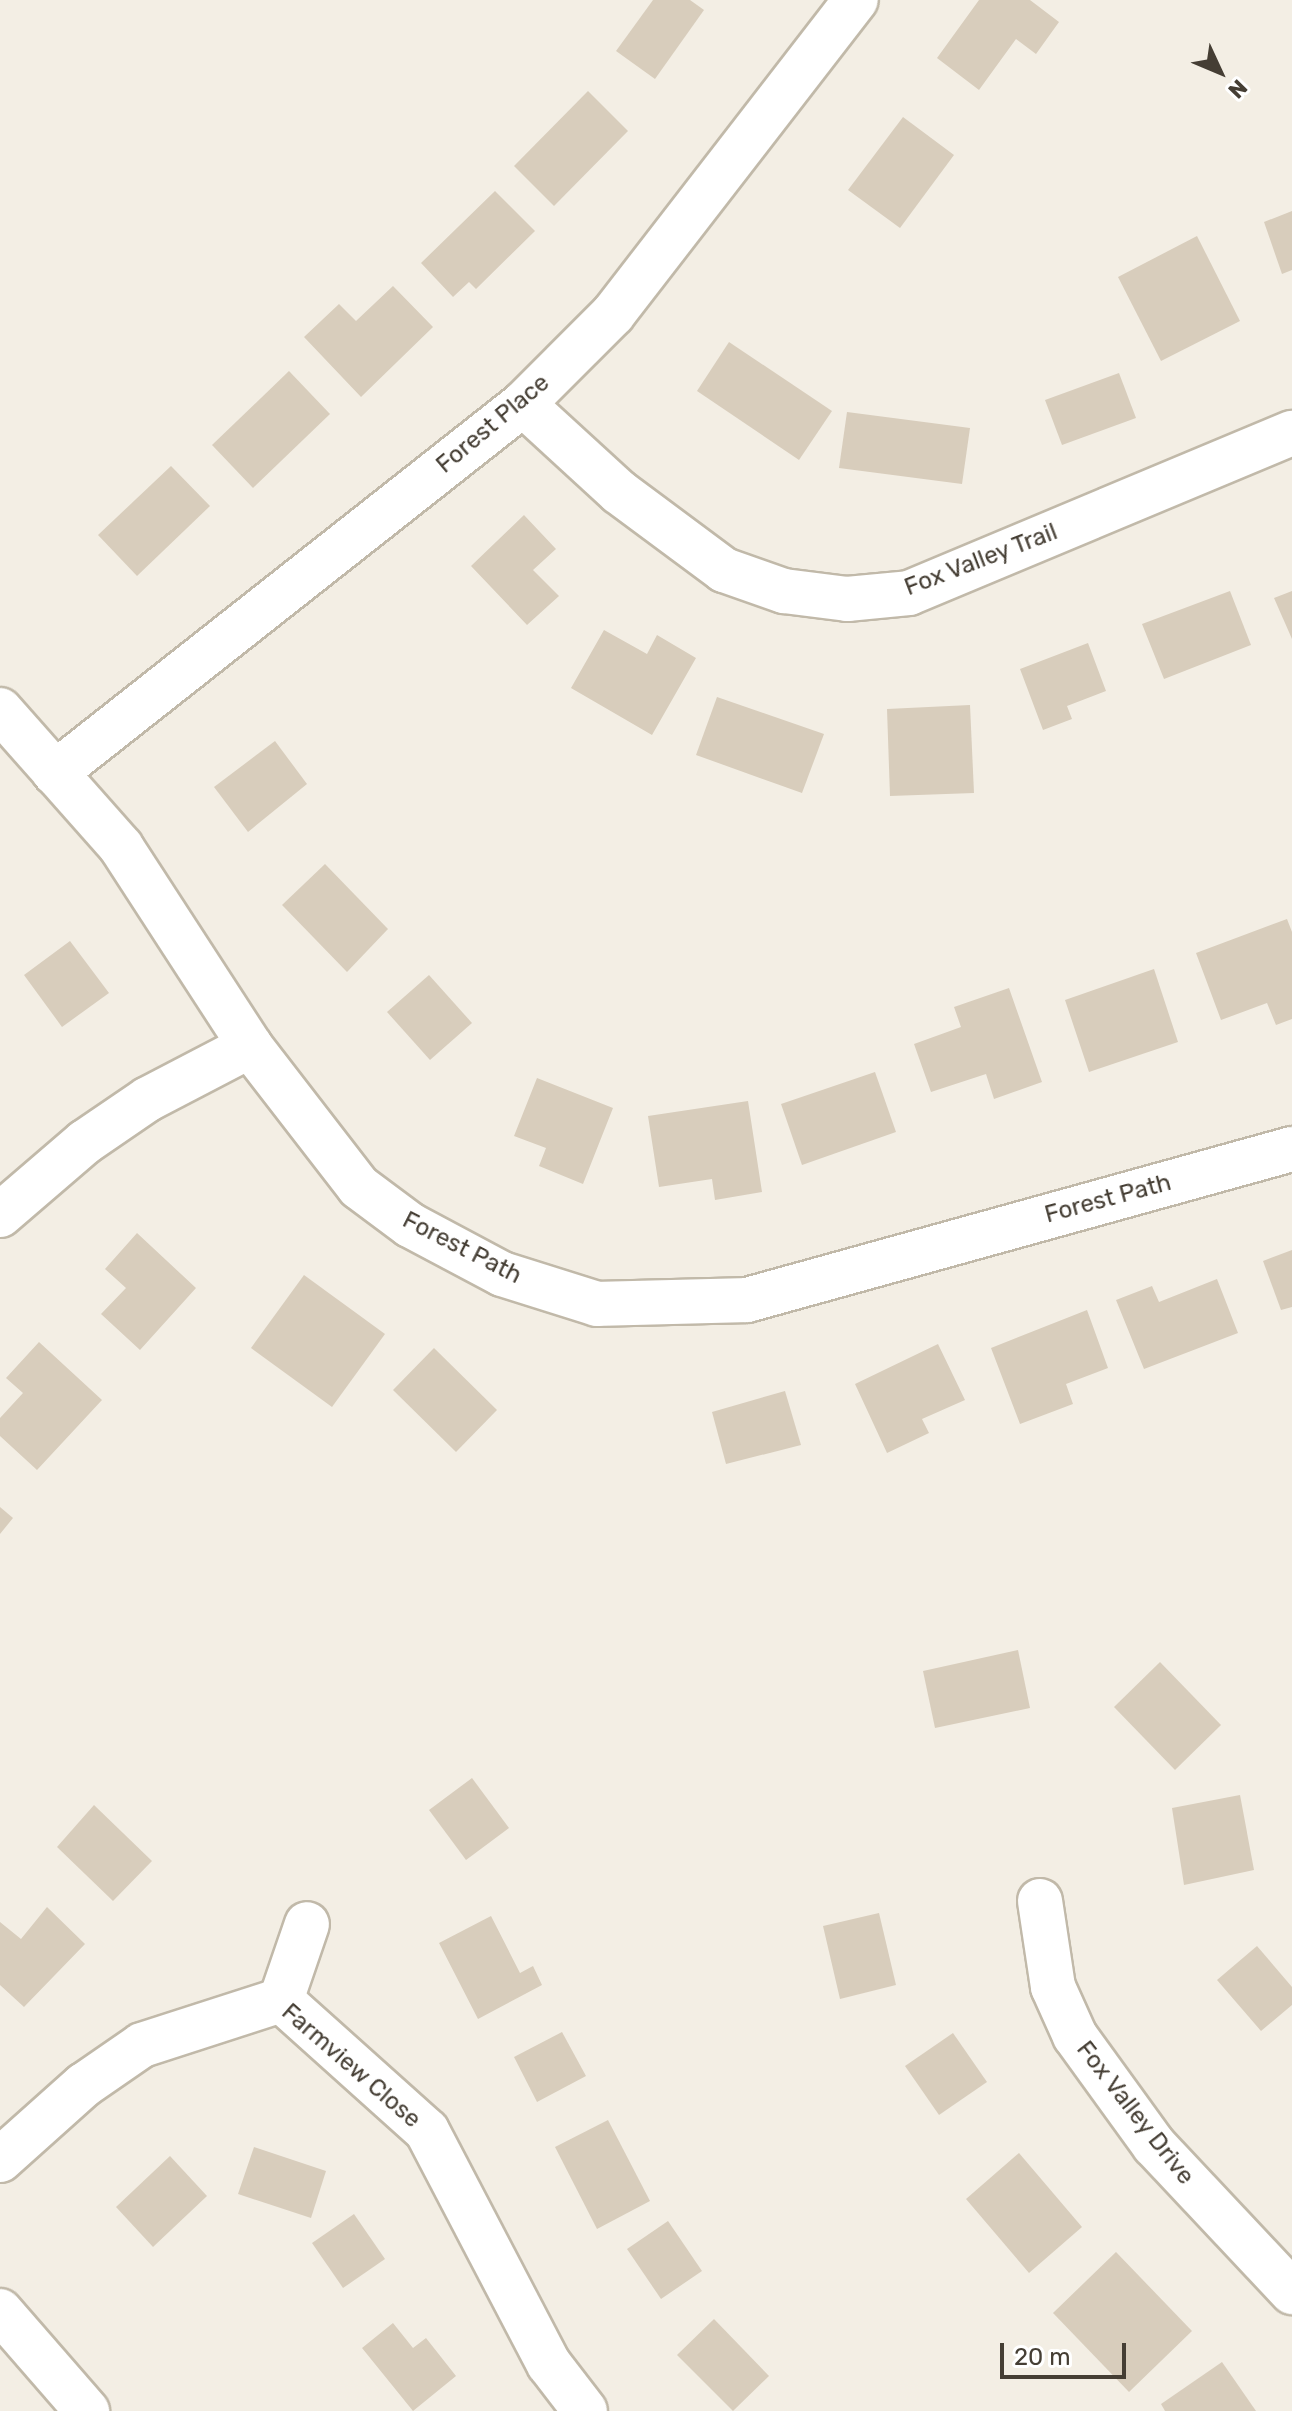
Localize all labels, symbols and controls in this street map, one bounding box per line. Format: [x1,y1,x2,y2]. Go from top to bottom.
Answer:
north arrow [1180,32,1260,112]
text: N [1222,74,1253,104]
street label: Forest Place [431,368,555,480]
street label: Fox Valley Trail [900,517,1062,603]
street label: Forest Path [1042,1168,1174,1230]
street label: Forest Path [398,1206,526,1290]
street label: Farmview Close [275,1998,427,2134]
street label: Fox Valley Drive [1070,2035,1200,2191]
scale bar [1004,2327,1130,2377]
text: 20 m [1014,2343,1071,2371]

